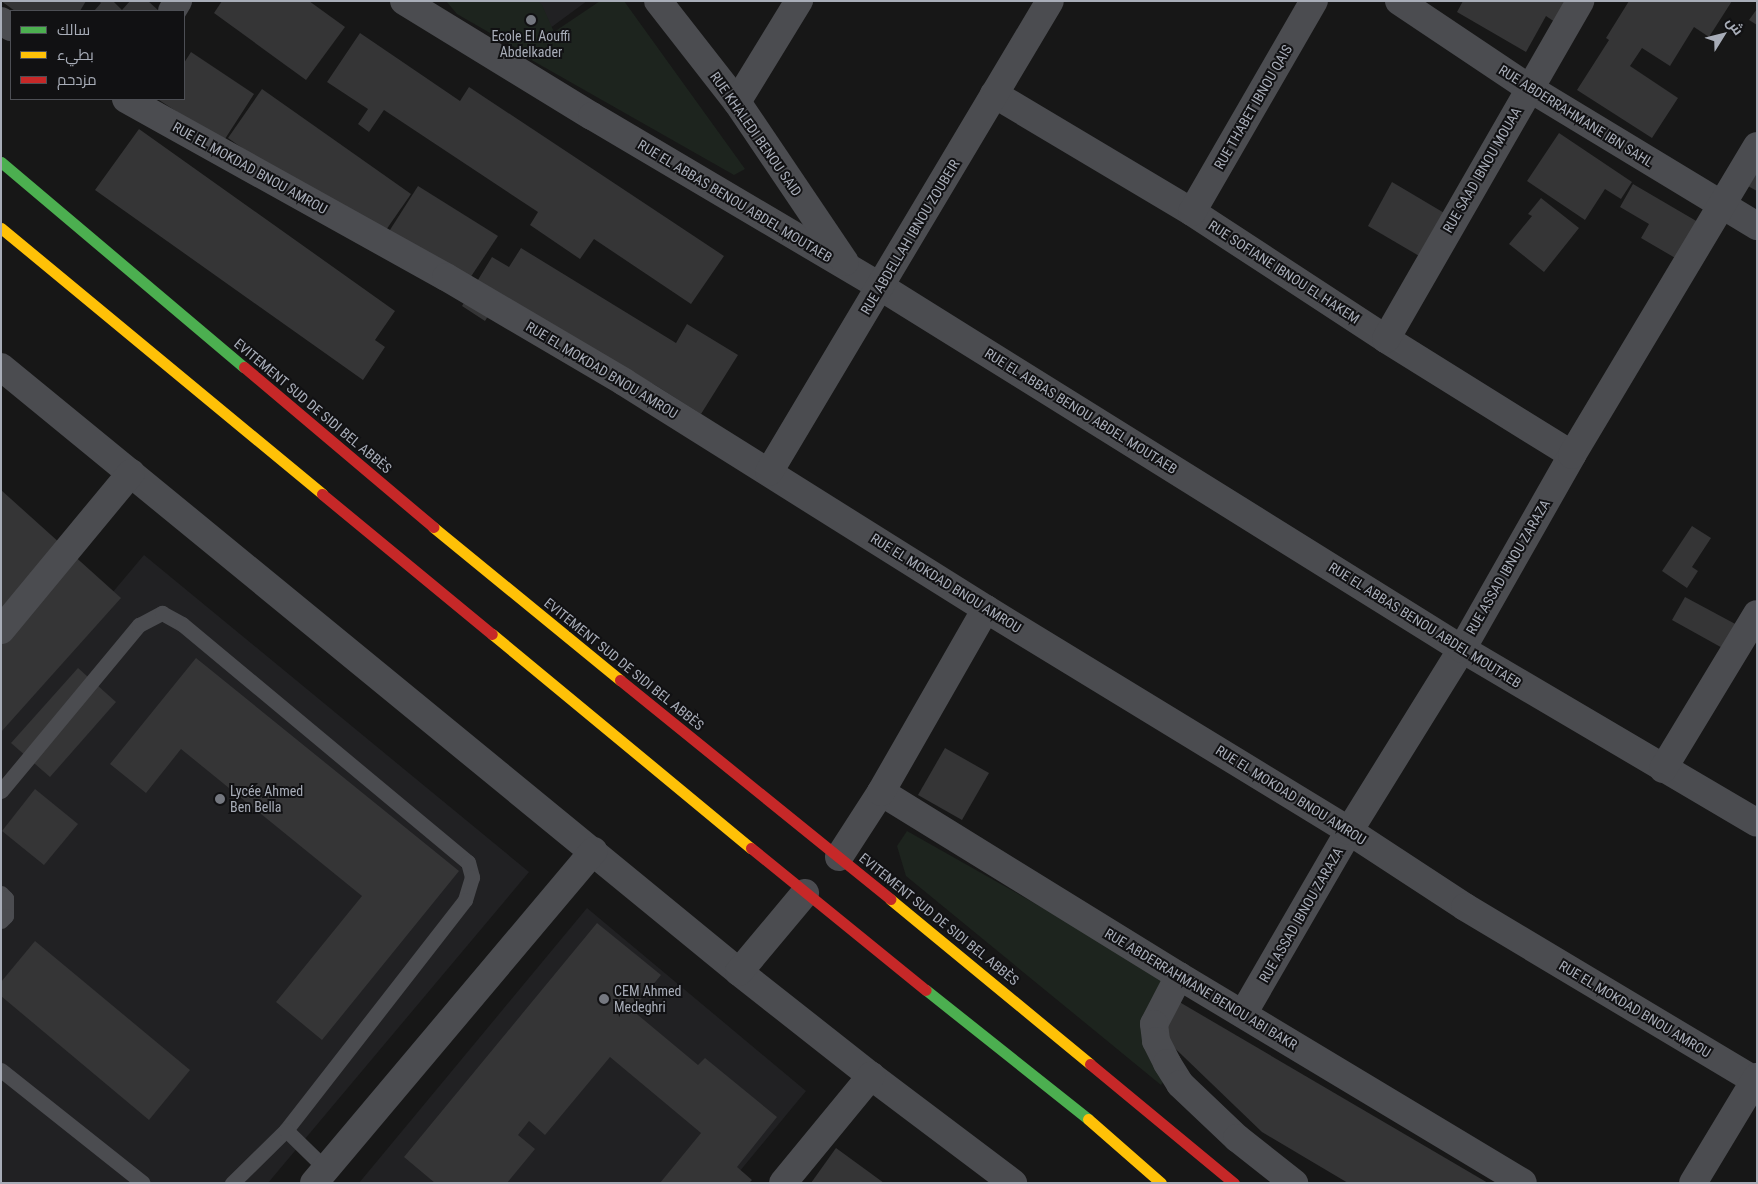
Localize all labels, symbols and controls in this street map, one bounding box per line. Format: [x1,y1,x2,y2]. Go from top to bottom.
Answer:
legend [10,10,185,100]
north arrow [1698,10,1748,60]
marker: Ecole El Aouffi Abdelkader [525,14,537,26]
text: ش [1723,14,1747,38]
text: سالك [57,21,90,39]
place label: Ecole El Aouffi Abdelkader [492,28,570,60]
street label: RUE THABET IBNOU QAIS [1210,42,1296,172]
text: بطيء [57,46,94,64]
street label: RUE ABDERRAHMANE IBN SAHL [1496,61,1656,171]
street label: RUE KHALEDI BENOU SAID [707,69,805,199]
text: مزدحم [57,71,97,89]
street label: RUE SAAD IBNOU MOUAA [1439,104,1525,236]
street label: RUE EL MOKDAD BNOU AMROU [170,118,330,218]
street label: RUE EL ABBAS BENOU ABDEL MOUTAEB [635,136,835,266]
street label: RUE ABDELLAH IBNOU ZOUBEIR [857,156,963,318]
street label: RUE SOFIANE IBNOU EL HAKEM [1205,217,1363,327]
street label: RUE EL MOKDAD BNOU AMROU [523,318,681,422]
street label: EVITEMENT SUD DE SIDI BEL ABBÈS [231,335,395,477]
street label: RUE EL ABBAS BENOU ABDEL MOUTAEB [982,345,1180,477]
street label: RUE ASSAD IBNOU ZARAZA [1462,497,1554,637]
street label: RUE EL MOKDAD BNOU AMROU [868,530,1024,636]
street label: RUE EL ABBAS BENOU ABDEL MOUTAEB [1326,559,1524,691]
street label: EVITEMENT SUD DE SIDI BEL ABBÈS [541,594,707,734]
street label: RUE EL MOKDAD BNOU AMROU [1213,742,1369,848]
place label: Lycée Ahmed Ben Bella [230,783,303,816]
marker: Lycée Ahmed Ben Bella [214,793,226,805]
street label: RUE ASSAD IBNOU ZARAZA [1255,845,1347,985]
street label: EVITEMENT SUD DE SIDI BEL ABBÈS [856,849,1022,989]
street label: RUE ABDERRAHMANE BENOU ABI BAKR [1102,925,1300,1053]
street label: RUE EL MOKDAD BNOU AMROU [1556,957,1714,1061]
place label: CEM Ahmed Medeghri [614,983,682,1016]
marker: CEM Ahmed Medeghri [598,993,610,1005]

